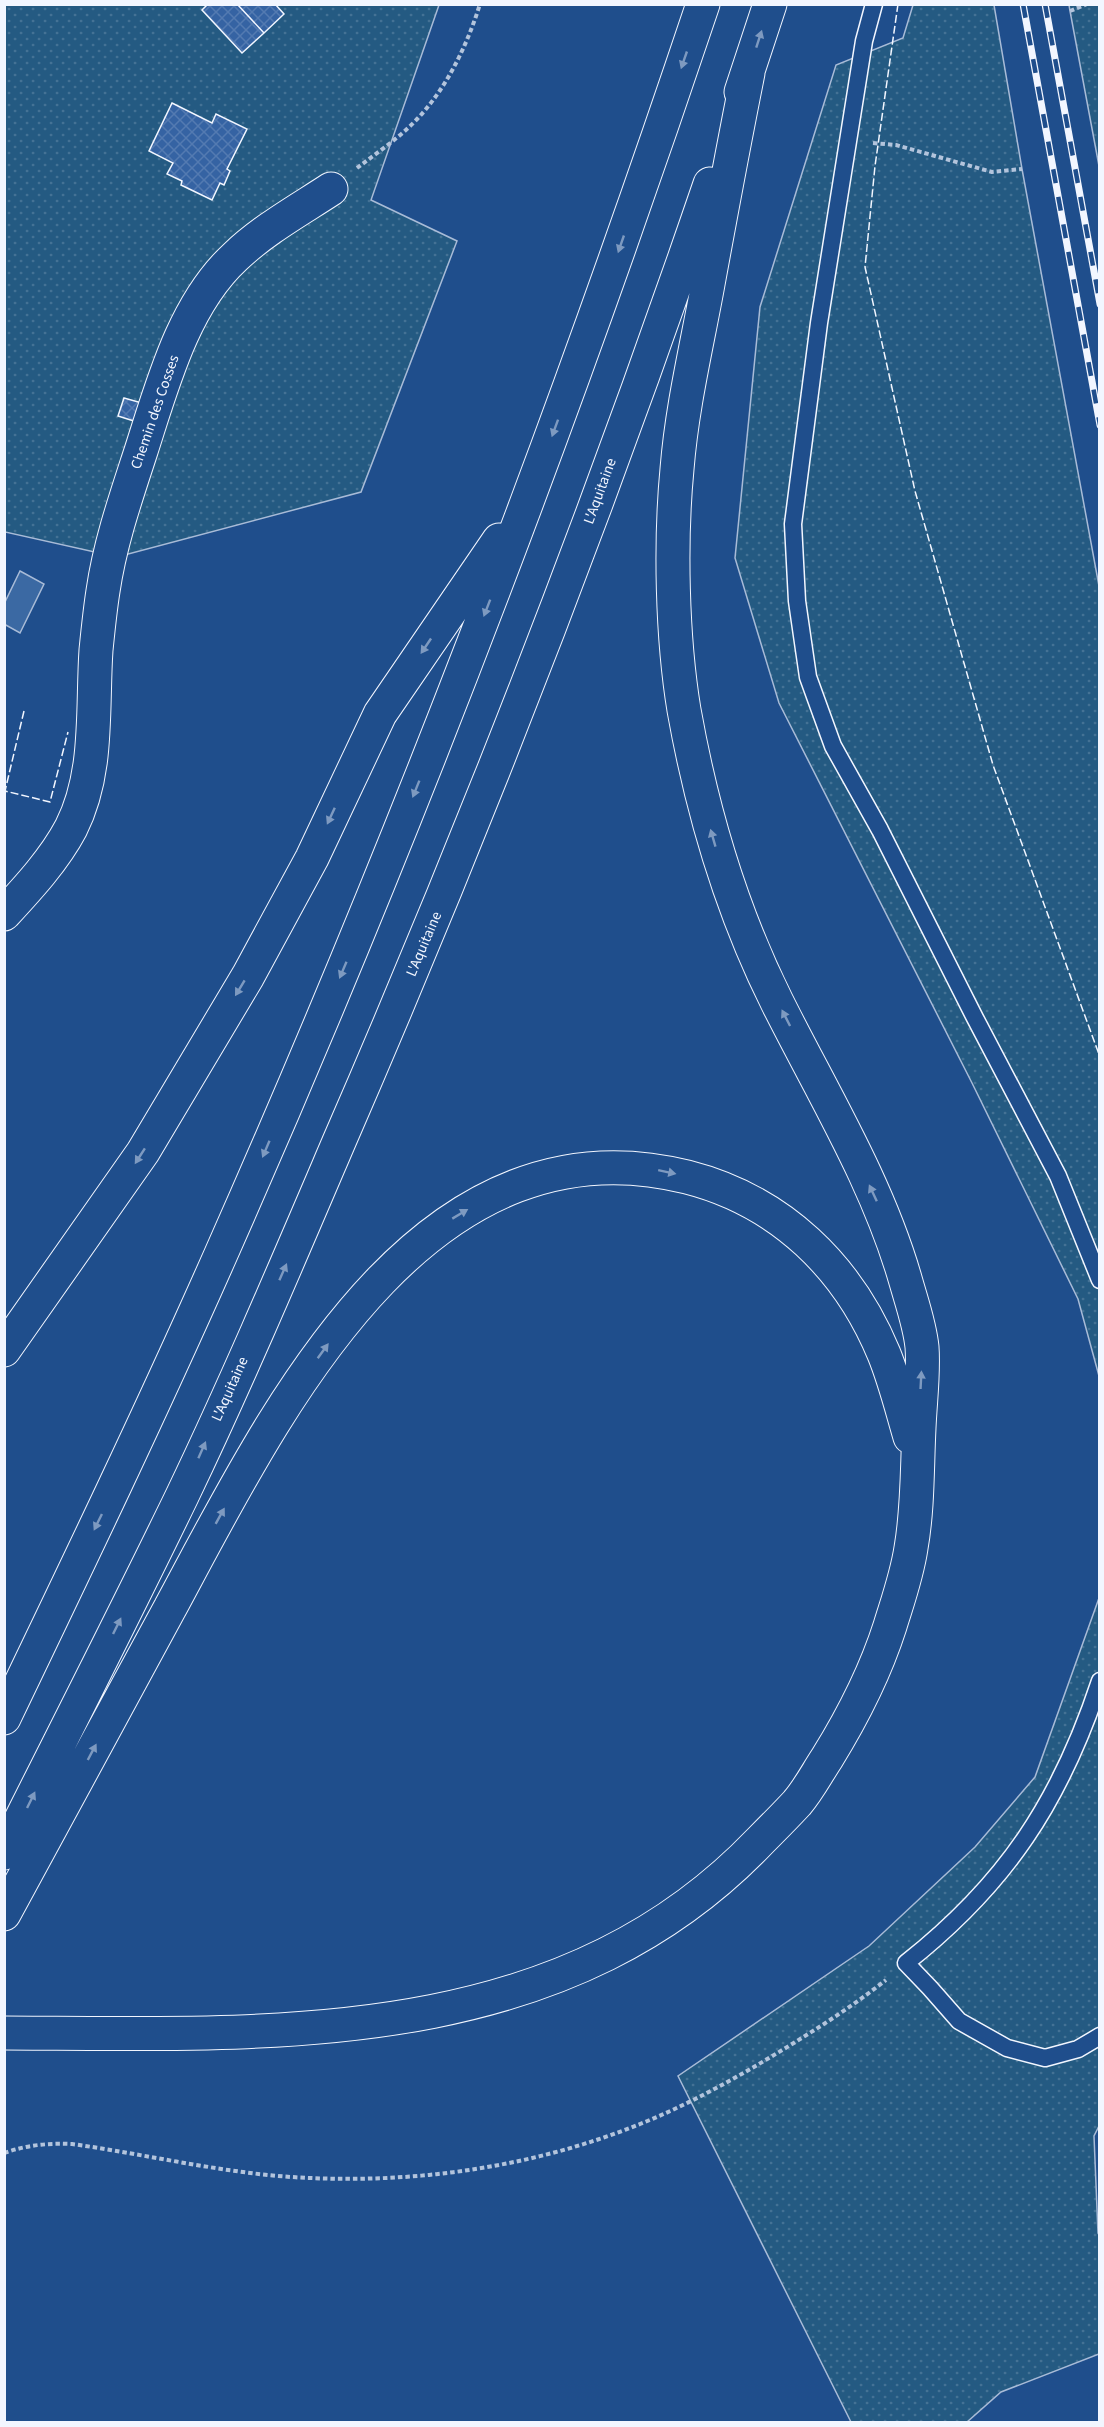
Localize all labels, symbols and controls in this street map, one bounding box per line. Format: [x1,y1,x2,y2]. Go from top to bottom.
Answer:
one-way arrow [754,29,764,47]
one-way arrow [679,51,688,69]
one-way arrow [616,236,625,254]
street label: Chemin des Cosses [126,352,184,472]
one-way arrow [549,419,559,437]
street label: L'Aquitaine [578,455,622,527]
one-way arrow [482,599,492,617]
one-way arrow [420,638,432,654]
one-way arrow [411,780,421,798]
one-way arrow [327,807,336,824]
one-way arrow [707,829,717,847]
street label: L'Aquitaine [401,908,447,980]
one-way arrow [338,961,348,979]
one-way arrow [235,980,246,996]
one-way arrow [781,1010,790,1027]
one-way arrow [262,1141,271,1158]
one-way arrow [135,1147,146,1164]
one-way arrow [658,1168,676,1178]
one-way arrow [868,1184,877,1201]
one-way arrow [452,1209,468,1220]
one-way arrow [278,1264,287,1281]
one-way arrow [316,1343,328,1358]
street label: L'Aquitaine [206,1353,254,1425]
one-way arrow [916,1370,925,1389]
one-way arrow [198,1442,207,1459]
one-way arrow [215,1507,225,1524]
one-way arrow [94,1513,104,1531]
one-way arrow [113,1617,122,1634]
one-way arrow [87,1743,97,1760]
one-way arrow [26,1792,35,1809]

